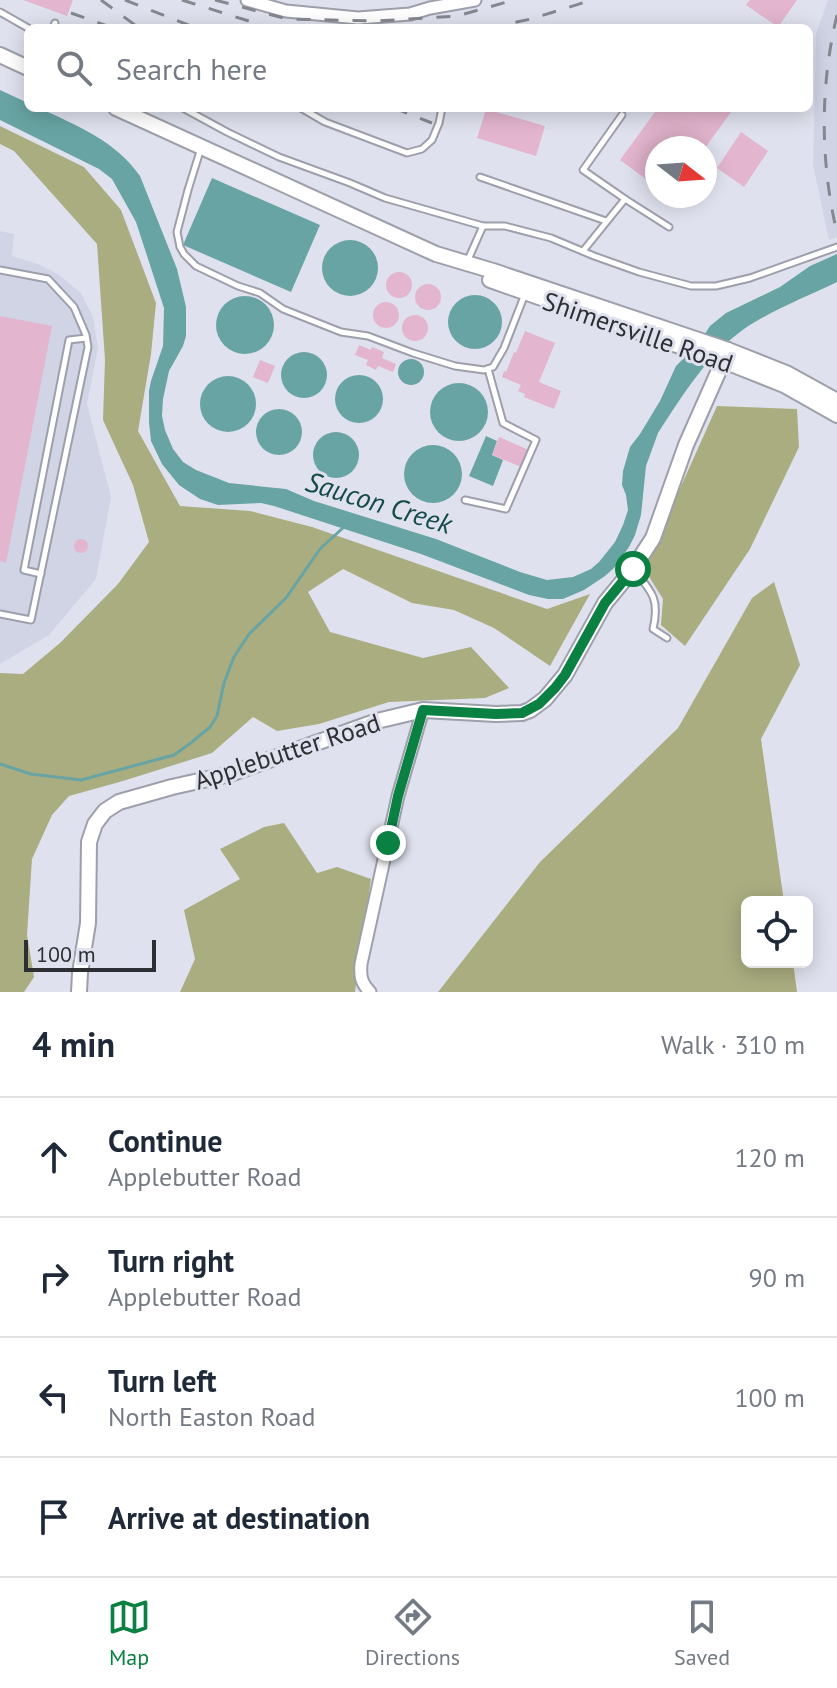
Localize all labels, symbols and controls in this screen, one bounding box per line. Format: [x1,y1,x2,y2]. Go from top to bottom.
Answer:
search box [24,24,813,112]
icon: search [52,46,96,90]
text: Search here [116,49,267,88]
north arrow [645,136,717,208]
street label: Shimersville Road [539,284,737,380]
water label: Saucon Creek [301,462,458,542]
route start [615,551,651,587]
street label: Applebutter Road [190,705,384,797]
route end [370,825,406,861]
map controls [741,896,813,968]
button: locate [741,896,813,968]
scale bar [24,936,156,972]
text: 100 m [36,940,96,968]
text: 4 min [32,1022,115,1066]
text: Walk · 310 m [661,1028,805,1061]
text: Continue [108,1121,222,1160]
icon: ahead [32,1135,76,1179]
text: 120 m [734,1141,805,1174]
text: Applebutter Road [108,1160,302,1193]
text: Turn right [108,1241,234,1280]
icon: right [32,1255,76,1299]
text: 90 m [749,1261,805,1294]
text: Applebutter Road [108,1280,302,1313]
text: Turn left [108,1361,216,1400]
icon: left [32,1375,76,1419]
text: 100 m [734,1381,805,1414]
text: North Easton Road [108,1400,315,1433]
icon: arrive [32,1495,76,1539]
text: Arrive at destination [108,1498,370,1537]
tab: Map [107,1595,151,1671]
tab: Directions [365,1595,460,1671]
tab: Saved [674,1595,730,1671]

